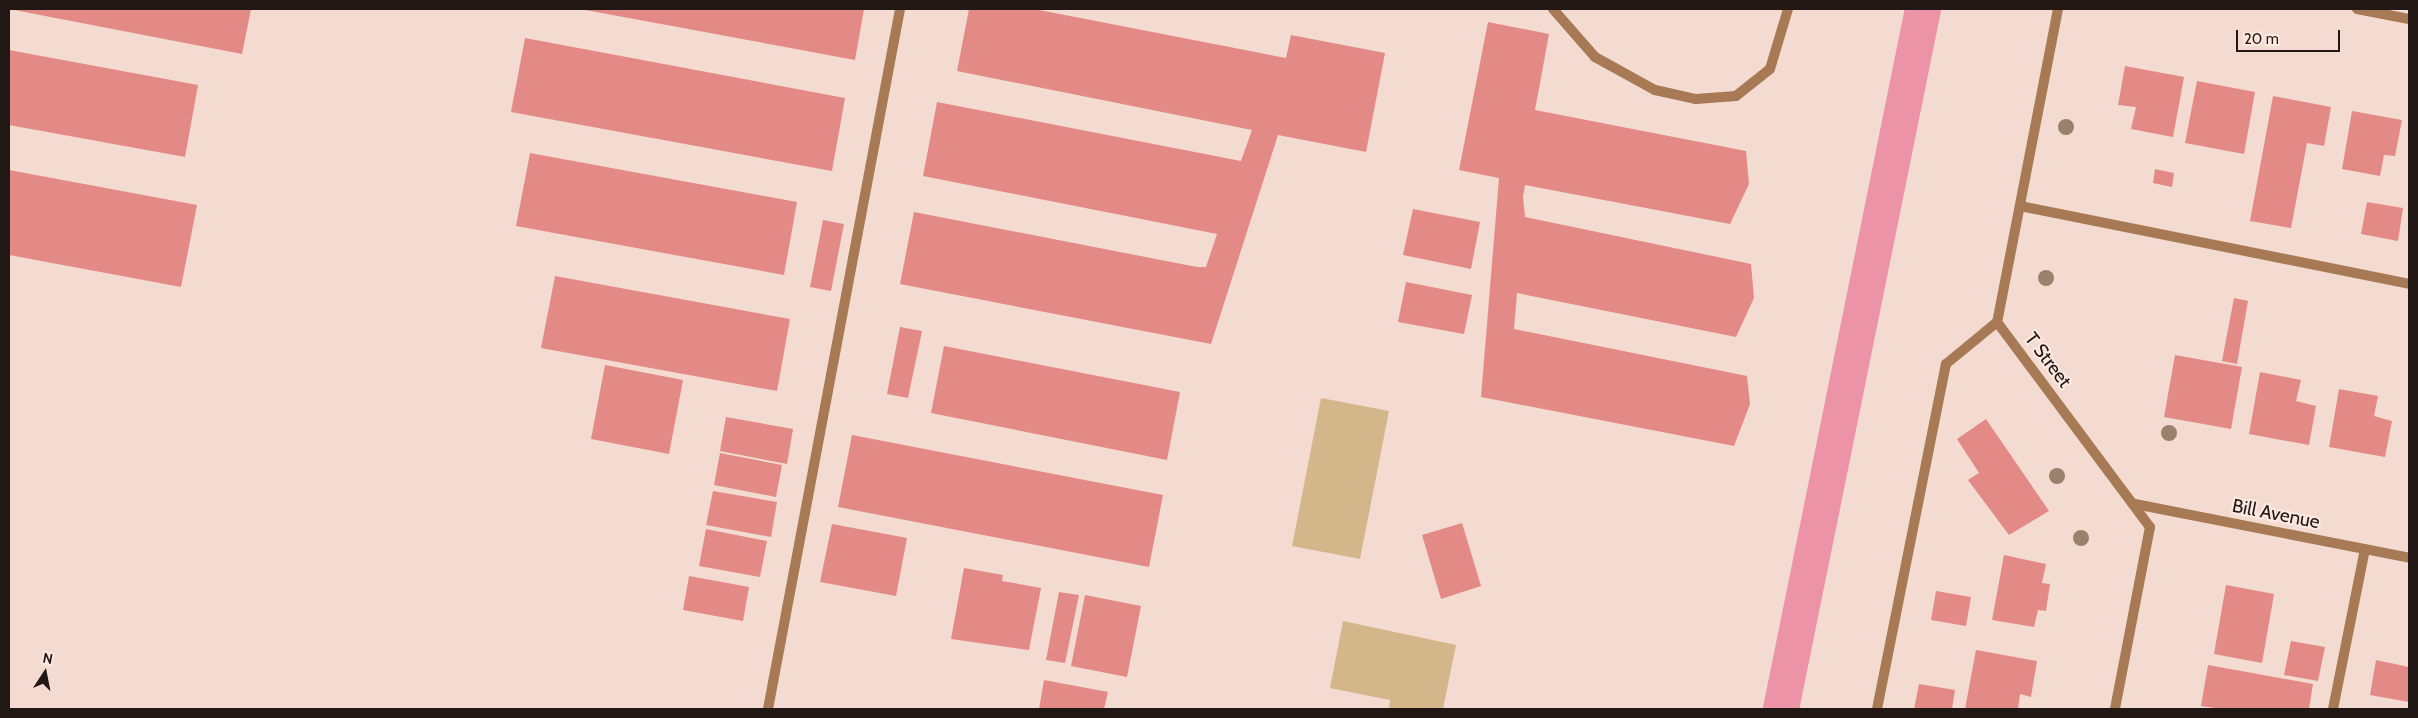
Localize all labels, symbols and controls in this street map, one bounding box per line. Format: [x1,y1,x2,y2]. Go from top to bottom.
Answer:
scale bar [2238,20,2342,52]
text: 20 m [2244,30,2279,48]
street label: T Street [2020,328,2076,392]
street label: Bill Avenue [2230,494,2322,534]
north arrow [20,648,70,698]
text: N [41,648,54,668]

